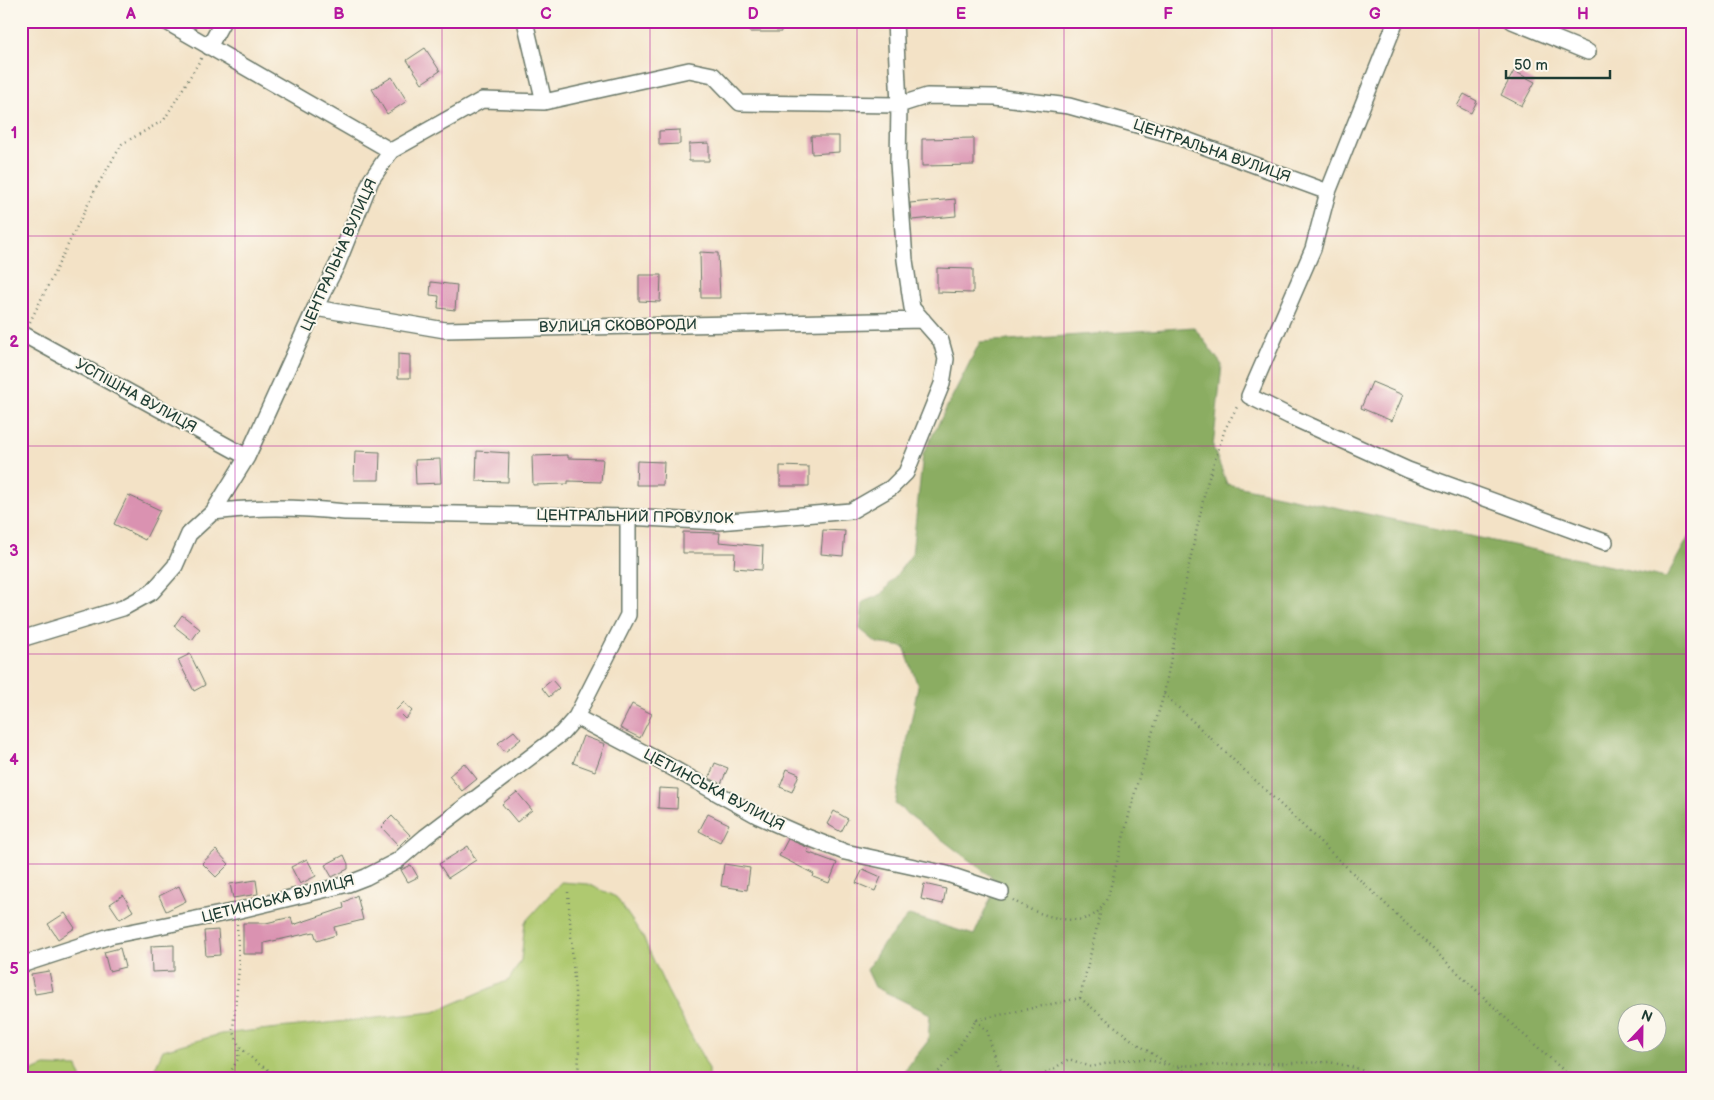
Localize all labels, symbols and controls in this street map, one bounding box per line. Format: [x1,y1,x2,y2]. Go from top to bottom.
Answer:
text: A [125,5,136,24]
text: B [333,5,345,24]
text: C [540,5,552,24]
text: D [747,5,759,24]
text: E [956,5,966,24]
text: F [1163,5,1173,24]
text: G [1369,5,1381,24]
text: H [1577,5,1589,24]
scale bar [1506,48,1610,80]
text: 50 m [1514,56,1548,75]
street label: ЦЕНТРАЛЬНА ВУЛИЦЯ [1131,115,1293,187]
text: 1 [11,124,17,143]
street label: ЦЕНТРАЛЬНА ВУЛИЦЯ [297,176,381,334]
street label: ВУЛИЦЯ СКОВОРОДИ [539,315,697,337]
text: 2 [9,333,19,352]
street label: УСПІШНА ВУЛИЦЯ [72,355,200,437]
street label: ЦЕНТРАЛЬНИЙ ПРОВУЛОК [536,506,734,528]
text: 3 [9,542,19,561]
street label: ЦЕТИНСЬКА ВУЛИЦЯ [640,745,788,835]
text: 4 [9,751,19,770]
street label: ЦЕТИНСЬКА ВУЛИЦЯ [200,871,356,927]
text: 5 [9,960,19,979]
north arrow [1616,1002,1666,1052]
text: N [1639,1007,1655,1026]

